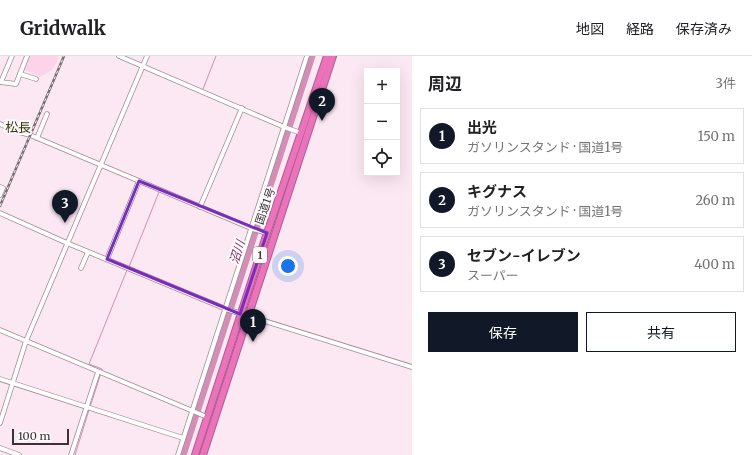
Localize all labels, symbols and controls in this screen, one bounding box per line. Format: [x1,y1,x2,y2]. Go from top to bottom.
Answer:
text: Gridwalk [20,16,106,40]
text: 地図 [576,20,604,38]
text: 経路 [626,20,654,38]
text: 保存済み [676,20,732,38]
map controls [364,68,400,176]
button: + [364,68,400,104]
text: 周辺 [428,73,462,95]
text: 3件 [716,75,736,92]
pin: 2 [309,88,335,121]
button: − [364,104,400,140]
text: 出光 [467,118,497,137]
district label: 松長 [5,119,31,136]
text: 1 [439,128,445,145]
text: 150 m [698,128,735,145]
text: ガソリンスタンド · 国道1号 [467,139,623,156]
button: locate [364,140,400,176]
text: キグナス [467,182,527,201]
street label: 国道1号 [252,186,278,226]
pin: 3 [52,190,78,223]
text: 2 [438,192,446,209]
text: 260 m [695,192,735,209]
text: ガソリンスタンド · 国道1号 [467,203,623,220]
water label: 沼川 [226,236,248,266]
text: セブン-イレブン [467,246,581,265]
road number: 1 [253,247,267,263]
your location [278,256,298,276]
text: 3 [438,256,446,273]
text: 400 m [694,256,735,273]
text: スーパー [467,267,519,284]
pin: 1 [240,309,266,342]
button: 保存 [428,312,578,352]
button: 共有 [586,312,736,352]
scale bar [12,427,69,446]
text: 100 m [18,429,50,443]

